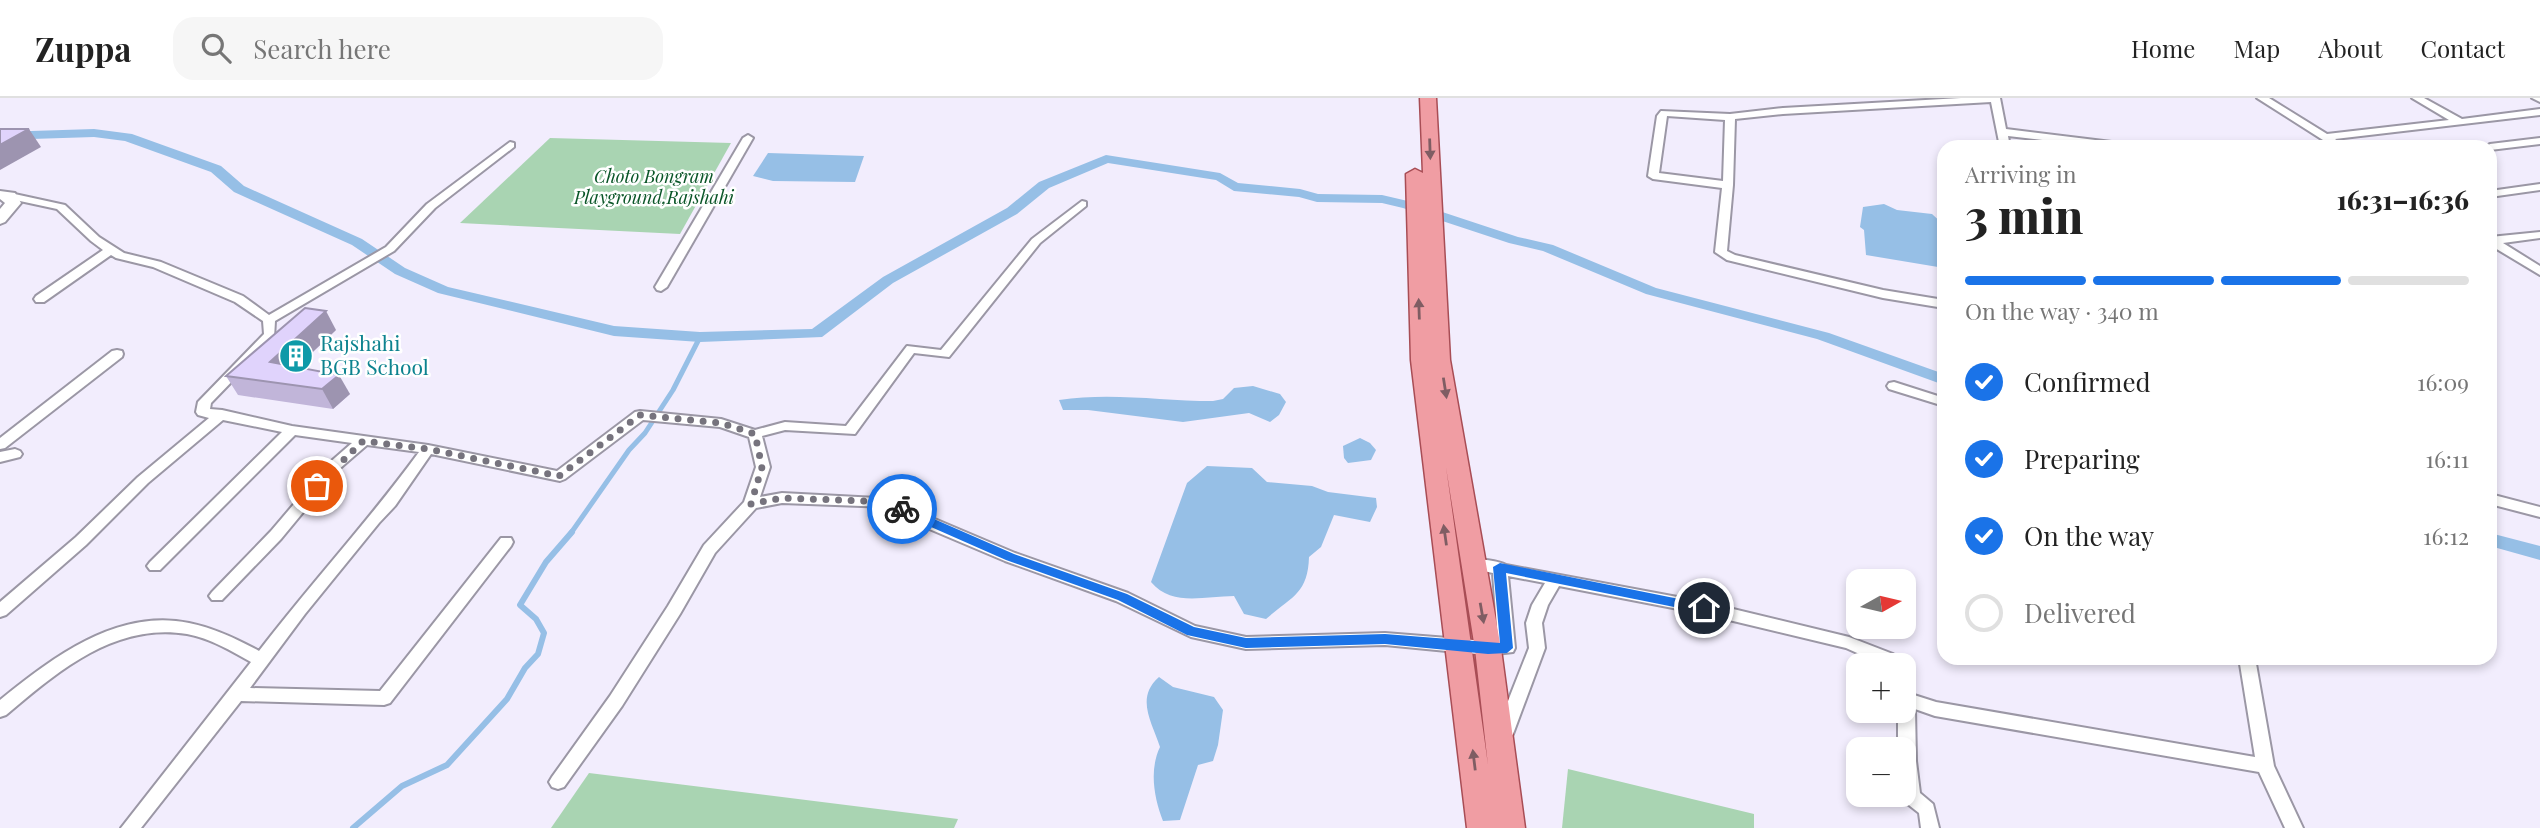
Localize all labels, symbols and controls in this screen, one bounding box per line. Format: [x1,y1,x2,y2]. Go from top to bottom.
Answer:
search box [173,17,663,80]
text: Zuppa [35,26,131,70]
icon: search [197,29,235,67]
text: Search here [253,31,391,66]
text: Home [2131,32,2195,64]
text: Map [2233,32,2280,64]
text: About [2318,32,2382,64]
text: Contact [2420,32,2505,64]
one-way arrow [1424,139,1435,161]
text: Arriving in [1965,158,2077,189]
park label: Choto Bongram Playground,Rajshahi [573,164,735,209]
text: 16:31–16:36 [2337,182,2469,217]
text: 3 min [1965,184,2083,246]
text: On the way · 340 m [1965,295,2159,326]
one-way arrow [1414,298,1425,320]
place label: Rajshahi BGB School [320,328,429,380]
building icon: Rajshahi BGB School [277,337,315,375]
icon: check [1965,363,2003,401]
text: Confirmed [2024,364,2151,399]
text: 16:09 [2417,366,2469,397]
one-way arrow [1440,377,1451,399]
icon: check [1965,440,2003,478]
text: Preparing [2024,441,2140,476]
text: 16:11 [2425,443,2469,474]
pin [287,456,347,516]
icon: bag [298,467,336,505]
courier [867,474,937,544]
icon: bike [883,490,921,528]
icon: check [1965,517,2003,555]
text: On the way [2024,518,2154,553]
text: 16:12 [2423,520,2469,551]
one-way arrow [1440,523,1451,545]
north arrow [1846,569,1916,639]
map controls [1846,569,1916,807]
pin [1674,578,1734,638]
icon: home [1685,589,1723,627]
text: Delivered [2024,595,2136,630]
one-way arrow [1477,602,1488,624]
button: + [1846,653,1916,723]
button: − [1846,737,1916,807]
one-way arrow [1469,749,1480,771]

